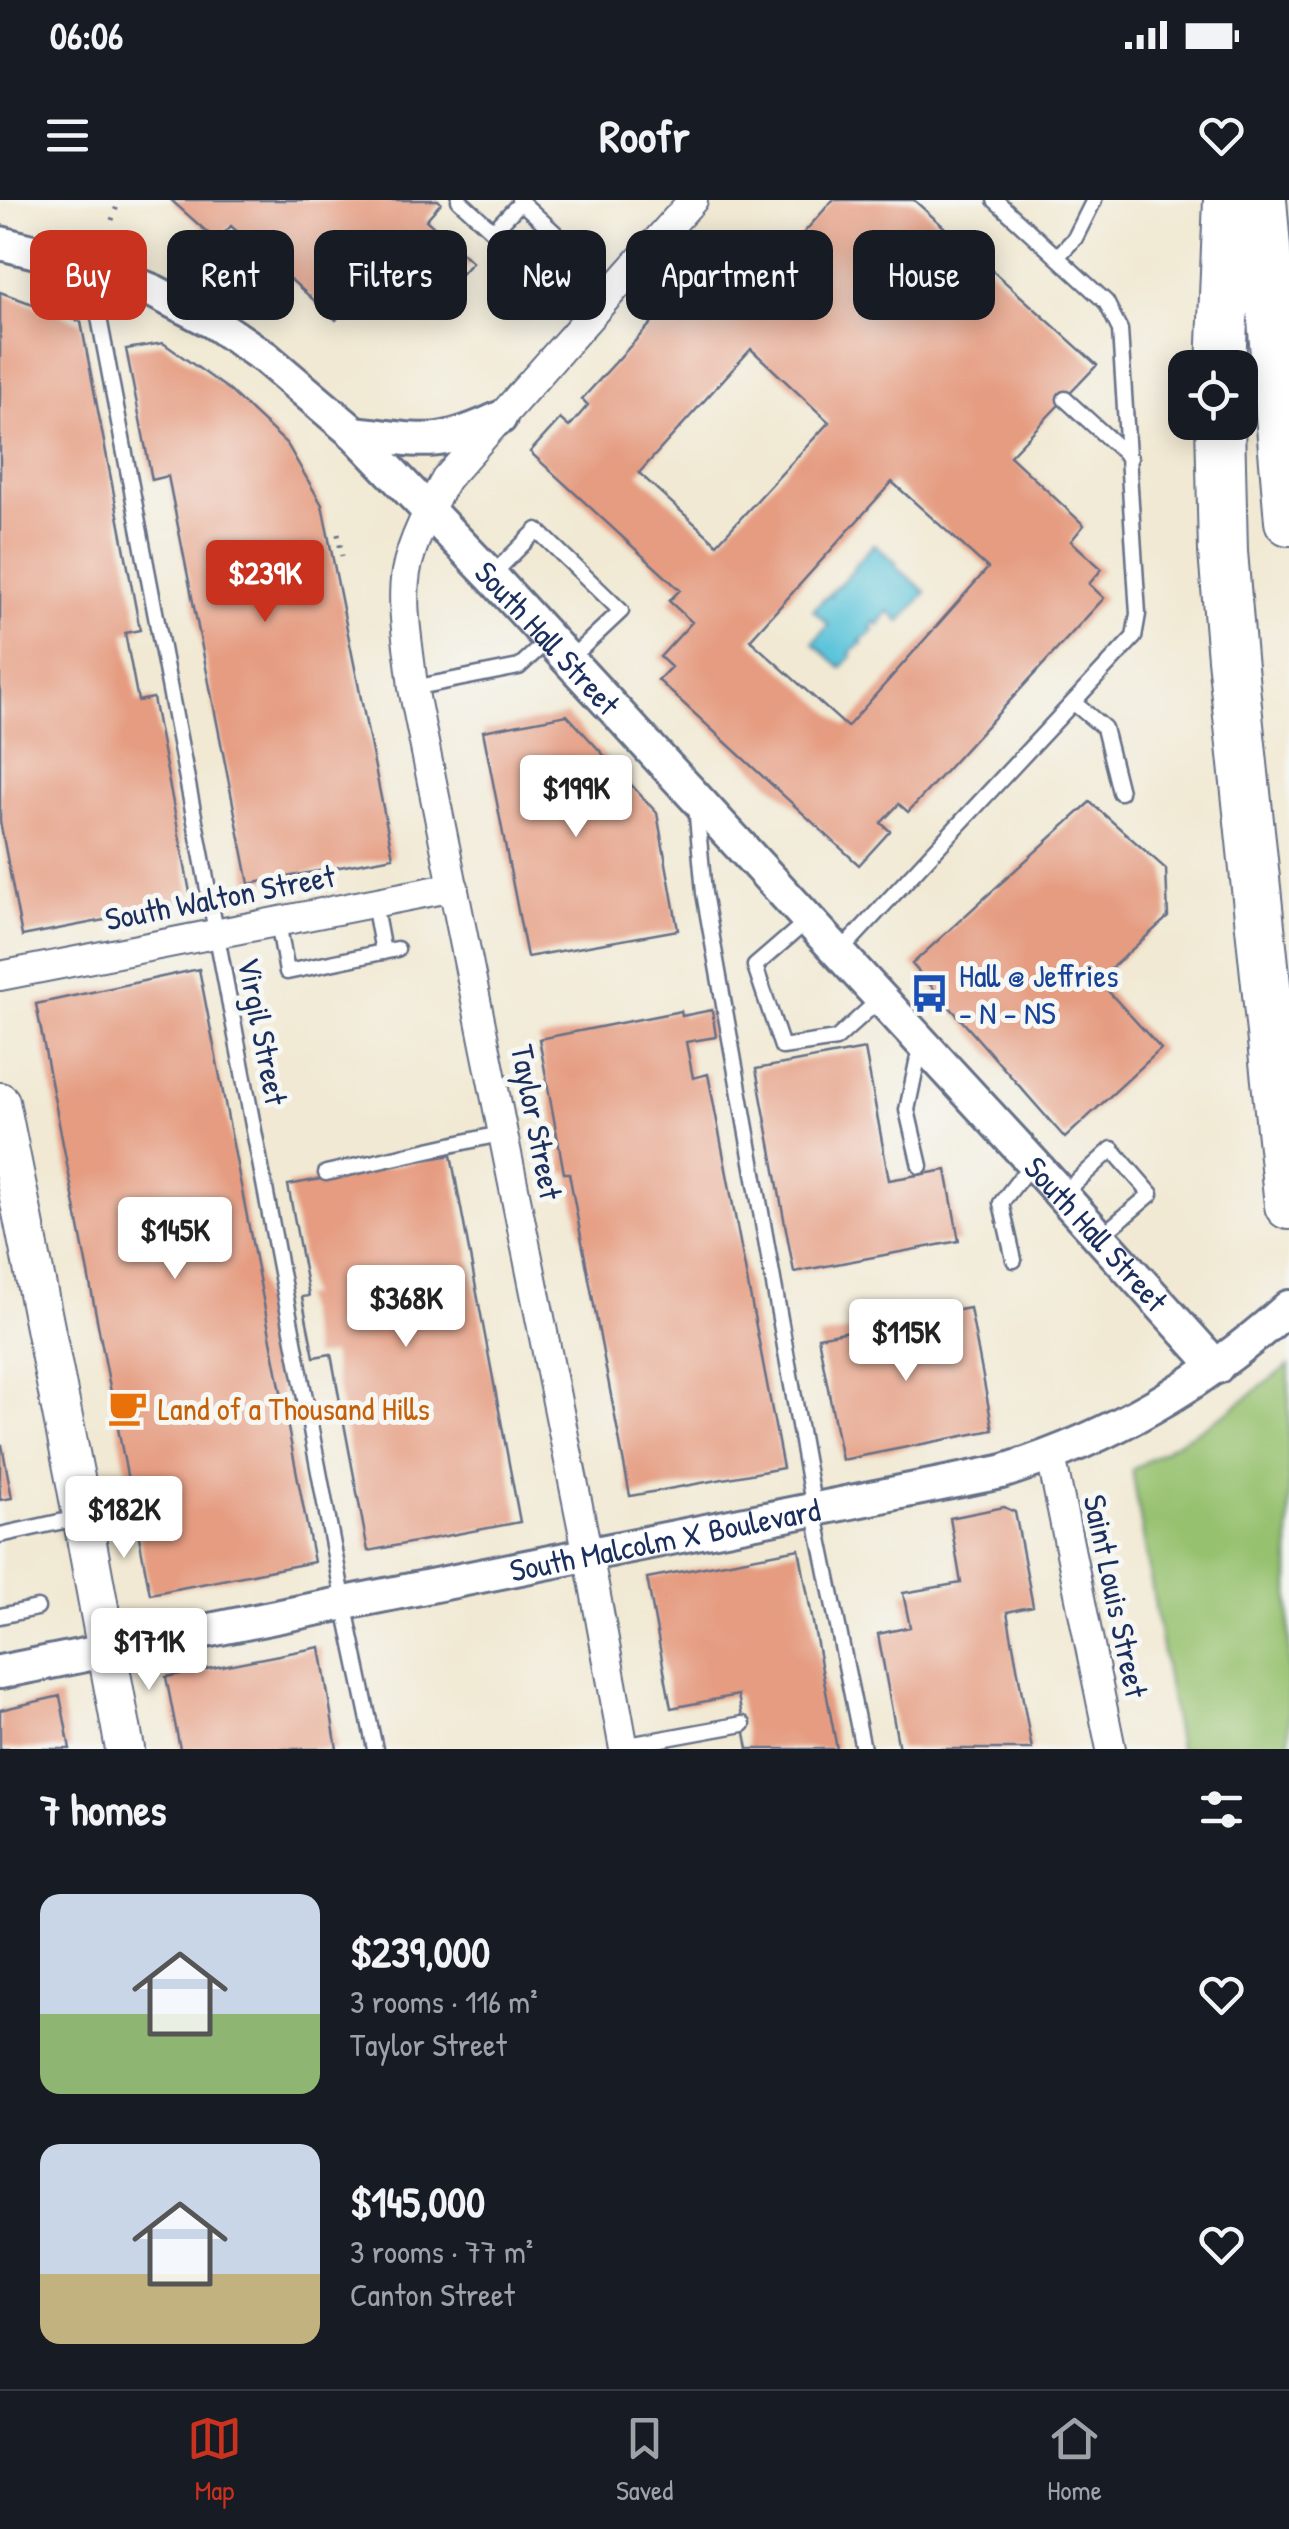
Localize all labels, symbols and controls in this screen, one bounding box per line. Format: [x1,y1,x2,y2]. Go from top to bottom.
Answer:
text: 06:06 [50,9,123,61]
text: Roofr [599,105,690,166]
icon: menu [40,108,95,163]
icon: heart [1194,108,1249,163]
chip: Buy [30,230,147,320]
chip: Rent [167,230,294,320]
chip: Filters [314,230,467,320]
chip: New [487,230,606,320]
chip: Apartment [626,230,833,320]
chip: House [853,230,995,320]
map controls [1168,350,1258,440]
button: locate [1168,350,1258,440]
pin: $239K [195,540,335,625]
text: $239K [228,551,302,594]
street label: South Hall Street [466,551,631,725]
pin: $199K [506,755,646,840]
text: $199K [542,766,610,809]
street label: South Walton Street [101,853,340,940]
street label: Virgil Street [228,954,299,1109]
place label: Hall @ Jeffries - N - NS [959,954,1119,1034]
bus stop icon: Hall @ Jeffries - N - NS [908,972,950,1014]
street label: Taylor Street [501,1041,573,1204]
street label: South Hall Street [1015,1147,1179,1321]
pin: $145K [105,1197,245,1282]
text: $145K [140,1208,210,1251]
pin: $368K [336,1265,476,1350]
text: $368K [369,1276,443,1319]
pin: $115K [836,1299,976,1384]
text: $115K [871,1310,941,1353]
cafe icon: Land of a Thousand Hills [107,1387,149,1429]
place label: Land of a Thousand Hills [158,1387,430,1430]
pin: $182K [54,1476,194,1561]
text: $182K [87,1487,161,1530]
street label: South Malcolm X Boulevard [506,1487,824,1591]
street label: Saint Louis Street [1074,1491,1159,1702]
pin: $171K [79,1608,219,1693]
text: $171K [113,1619,185,1662]
text: 7 homes [40,1781,166,1838]
icon: filters [1194,1782,1249,1837]
text: $239,000 [350,1923,490,1980]
icon: home [120,1934,240,2054]
icon: heart [1194,1967,1249,2022]
text: 3 rooms · 116 m² [350,1980,538,2023]
text: Taylor Street [350,2023,507,2066]
text: $145,000 [350,2173,485,2230]
icon: home [120,2184,240,2304]
icon: heart [1194,2217,1249,2272]
text: 3 rooms · 77 m² [350,2230,533,2273]
text: Canton Street [350,2273,515,2316]
tab: Map [187,2411,242,2509]
tab: Saved [616,2411,673,2509]
tab: Home [1047,2411,1102,2509]

